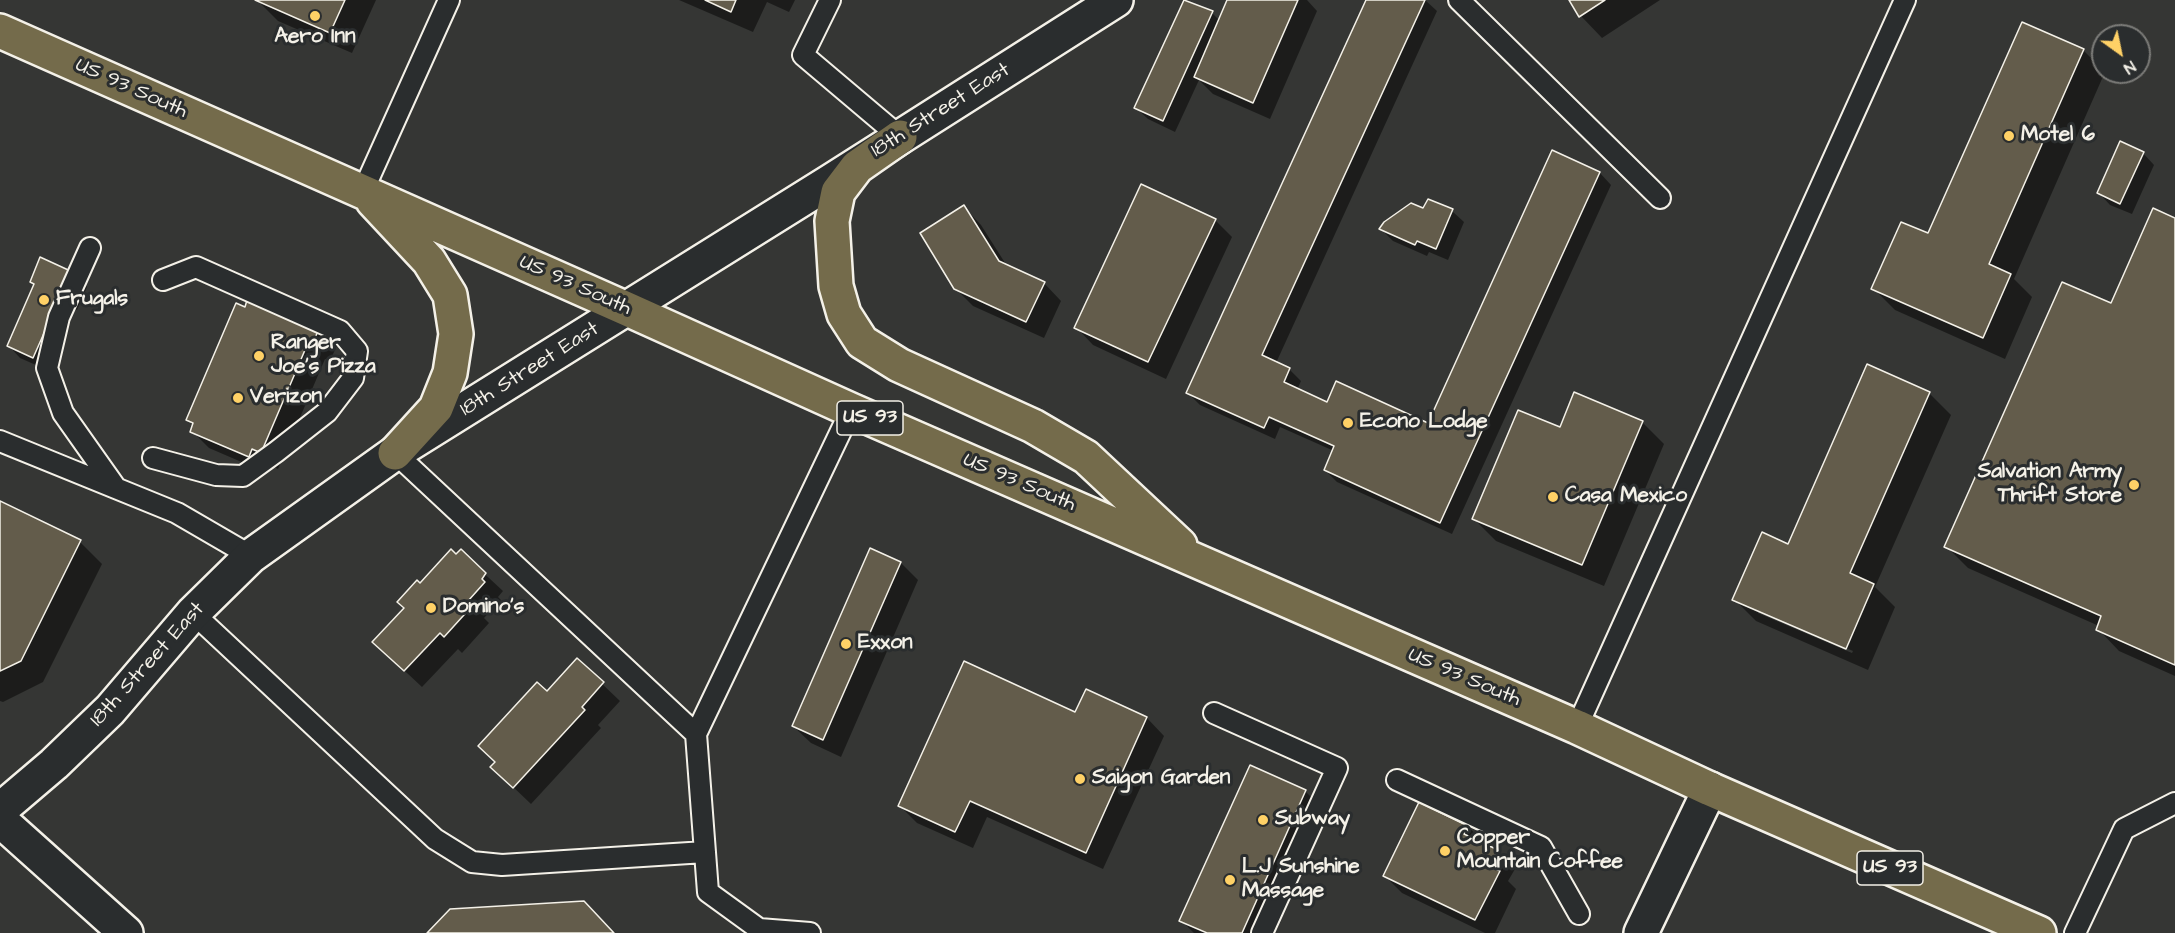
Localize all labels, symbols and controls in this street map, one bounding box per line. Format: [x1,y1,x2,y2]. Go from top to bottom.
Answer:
marker: Aero Inn [308,9,322,23]
north arrow [2091,24,2151,84]
place label: Aero Inn [275,25,355,51]
street label: US 93 South [71,53,191,125]
text: N [2120,55,2140,79]
street label: 18th Street East [867,58,1015,164]
place label: Motel 6 [2021,123,2095,149]
marker: Motel 6 [2002,129,2016,143]
street label: US 93 South [515,250,635,322]
place label: Frugals [56,287,128,313]
marker: Frugals [37,293,51,307]
street label: 18th Street East [456,317,604,423]
place label: Ranger Joe's Pizza [271,331,376,381]
marker: Ranger Joe's Pizza [252,349,266,363]
place label: Verizon [250,385,322,411]
marker: Verizon [231,391,245,405]
road number: US 93 [837,401,903,435]
place label: Econo Lodge [1360,410,1488,436]
marker: Econo Lodge [1341,416,1355,430]
street label: US 93 South [959,448,1079,518]
place label: Salvation Army Thrift Store [1978,460,2122,510]
marker: Salvation Army Thrift Store [2127,478,2141,492]
place label: Casa Mexico [1565,484,1687,510]
marker: Casa Mexico [1546,490,1560,504]
place label: Domino's [443,595,524,621]
street label: 18th Street East [85,598,211,732]
marker: Domino's [424,601,438,615]
place label: Exxon [858,631,913,657]
marker: Exxon [839,637,853,651]
street label: US 93 South [1404,643,1524,713]
place label: Saigon Garden [1092,766,1230,792]
marker: Saigon Garden [1073,772,1087,786]
place label: Subway [1275,807,1350,833]
marker: Subway [1256,813,1270,827]
place label: Copper Mountain Coffee [1457,826,1623,876]
marker: Copper Mountain Coffee [1438,844,1452,858]
road number: US 93 [1857,851,1923,885]
place label: L.J Sunshine Massage [1242,855,1360,905]
marker: L.J Sunshine Massage [1223,873,1237,887]

